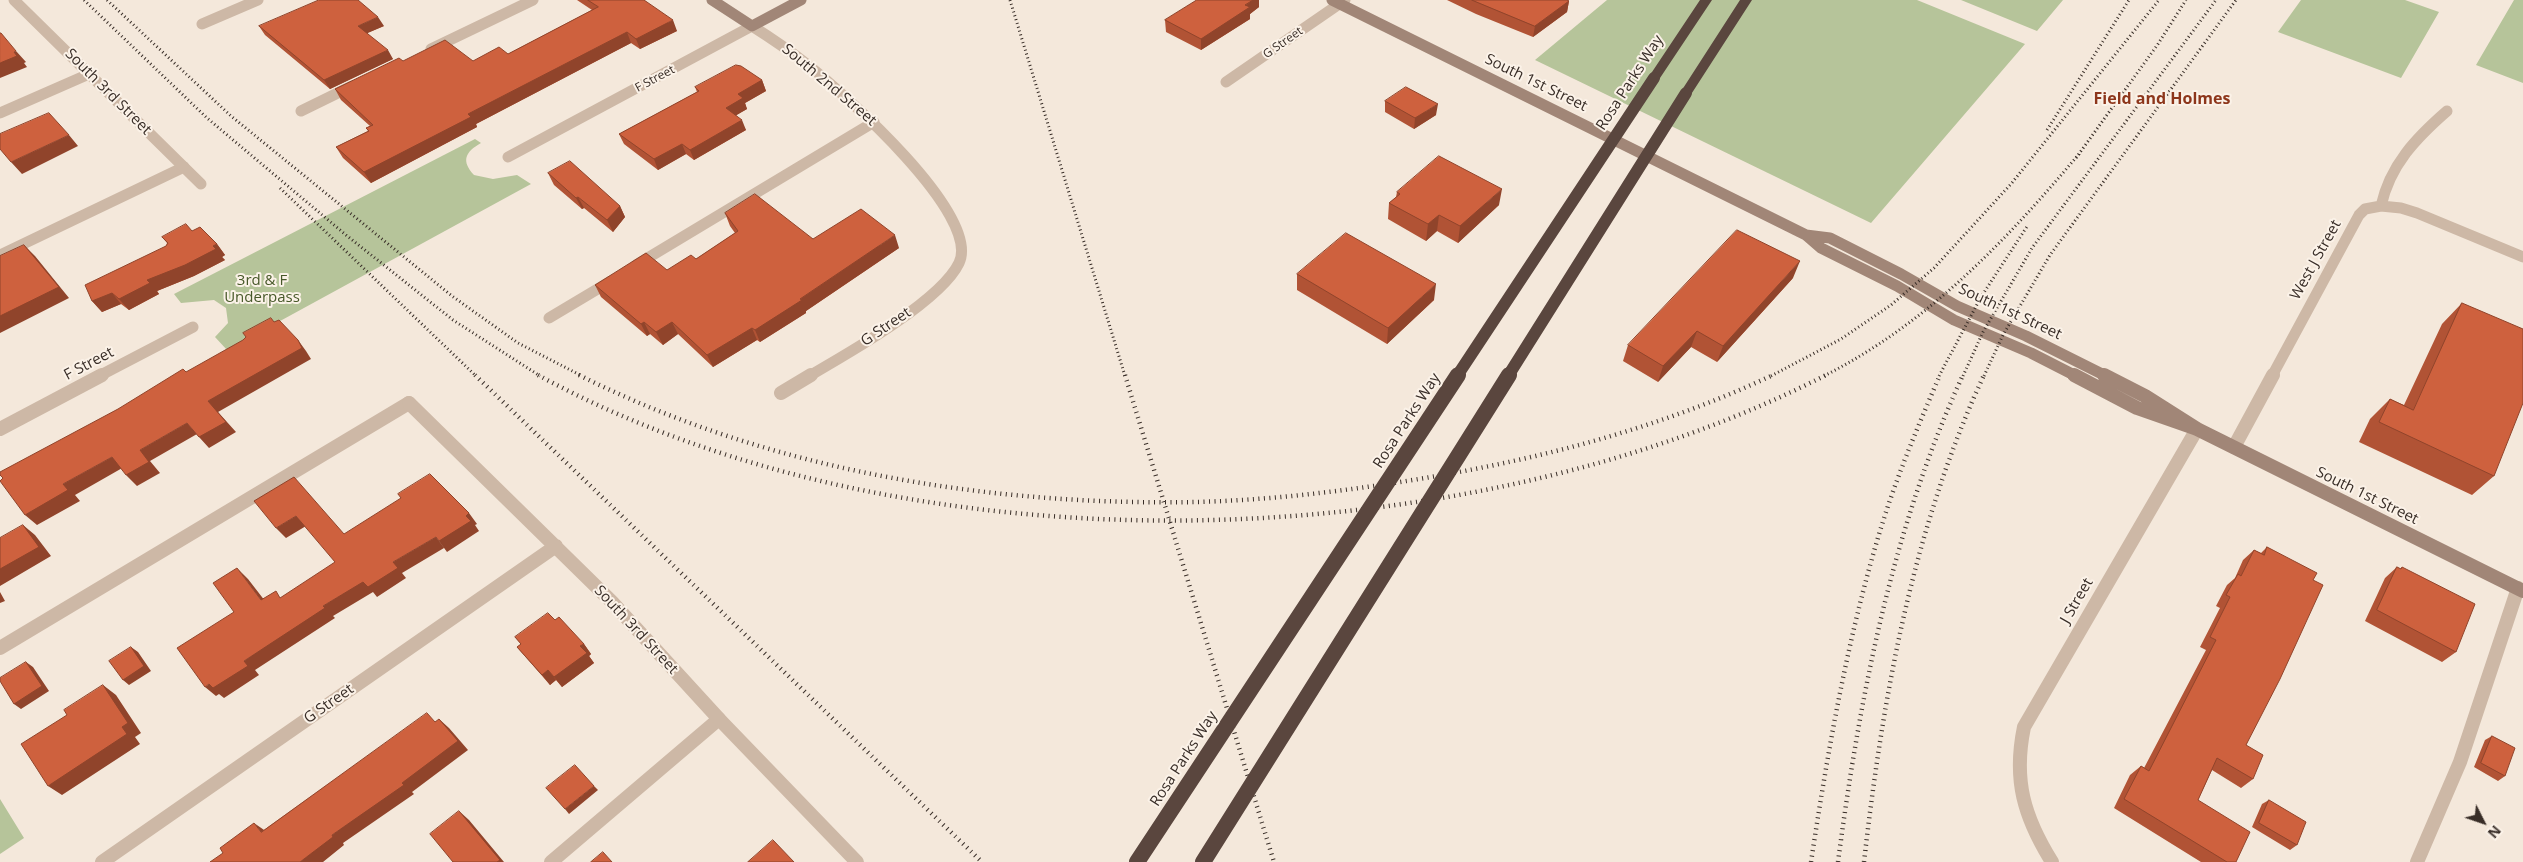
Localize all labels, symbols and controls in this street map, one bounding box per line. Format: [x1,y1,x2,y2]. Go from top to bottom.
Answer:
street label: G Street [1260,24,1306,62]
street label: Rosa Parks Way [1593,32,1667,134]
street label: South 2nd Street [778,40,880,130]
street label: South 3rd Street [61,45,155,139]
street label: South 1st Street [1482,50,1590,116]
street label: F Street [633,63,677,95]
district label: Field and Holmes [2094,89,2230,109]
street label: West J Street [2287,217,2345,303]
park label: 3rd & F Underpass [224,272,300,307]
street label: South 1st Street [1956,280,2064,344]
street label: G Street [857,304,915,350]
street label: F Street [61,343,117,385]
street label: Rosa Parks Way [1370,370,1444,472]
street label: South 1st Street [2313,463,2421,529]
street label: J Street [2057,575,2097,627]
street label: South 3rd Street [590,582,682,678]
street label: G Street [301,680,357,728]
street label: Rosa Parks Way [1147,708,1221,810]
north arrow [2458,797,2508,847]
text: N [2484,822,2506,843]

